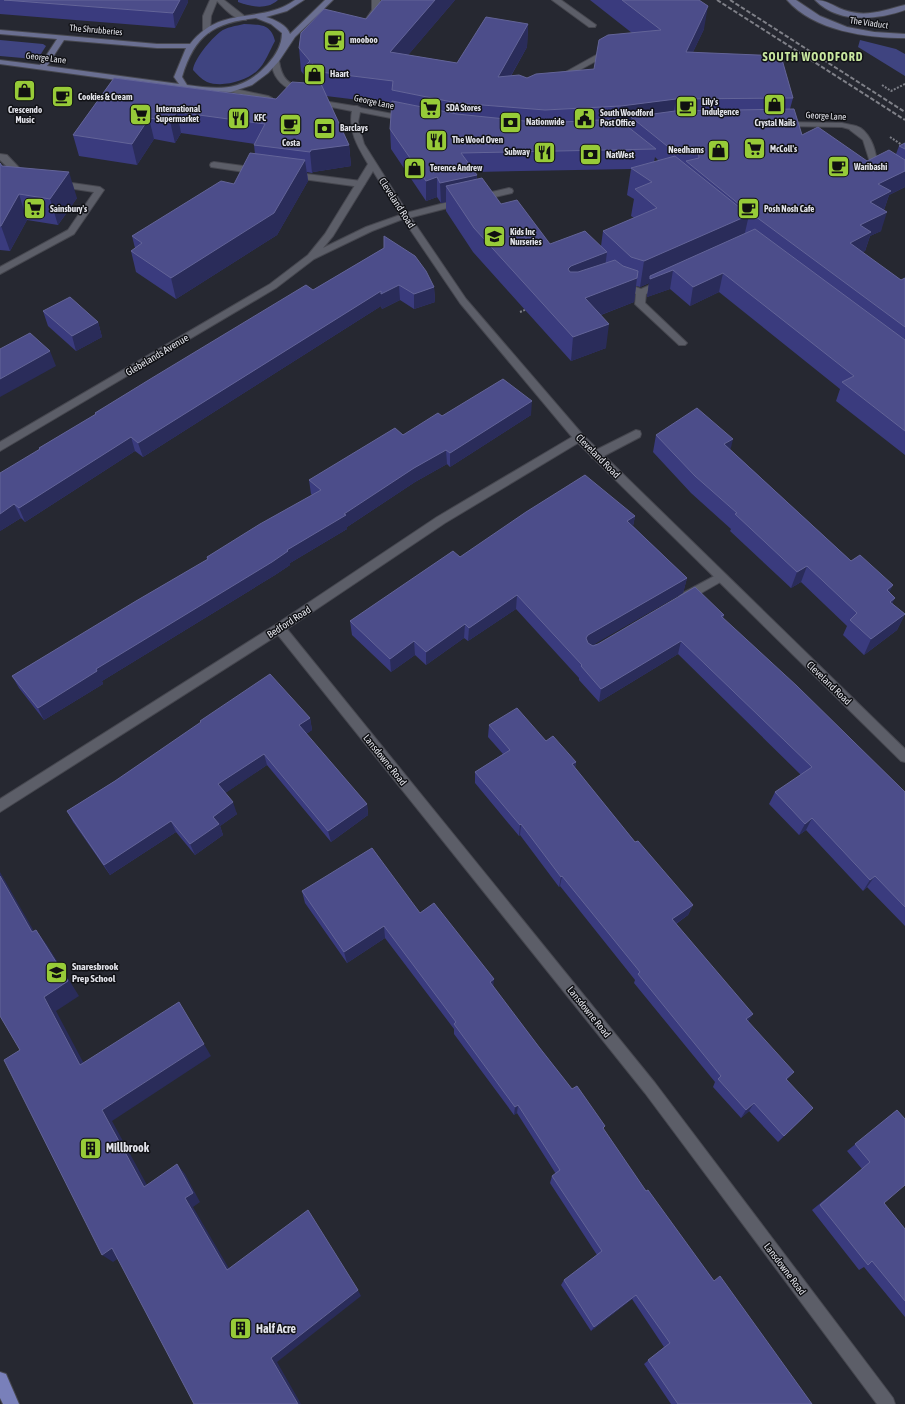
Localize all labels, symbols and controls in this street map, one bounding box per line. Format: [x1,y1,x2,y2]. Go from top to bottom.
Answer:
street label: The Viaduct [849,15,889,31]
street label: The Shrubberies [69,23,123,37]
cafe icon: mooboo [322,27,348,53]
place label: mooboo [350,35,378,45]
district label: SOUTH WOODFORD [763,50,863,64]
street label: George Lane [25,51,67,65]
shop icon: Haart [302,61,328,87]
place label: Haart [330,69,349,79]
shop icon: Crescendo Music [12,78,38,104]
cafe icon: Cookies & Cream [50,84,76,110]
shop icon: Crystal Nails [762,91,788,117]
place label: Cookies & Cream [78,92,133,102]
street label: George Lane [353,93,395,111]
cafe icon: Lily's Indulgence [673,94,699,120]
supermarket icon: SDA Stores [418,95,444,121]
place label: Lily's Indulgence [702,97,739,117]
supermarket icon: International Supermarket [127,101,153,127]
place label: SDA Stores [446,103,482,113]
place label: International Supermarket [156,104,201,124]
place label: Crescendo Music [8,105,42,125]
restaurant icon: KFC [226,105,252,131]
public building icon: South Woodford Post Office [571,105,597,131]
place label: South Woodford Post Office [600,108,653,128]
bank icon: Nationwide [498,109,524,135]
street label: George Lane [805,110,847,122]
cafe icon: Costa [278,111,304,137]
place label: KFC [254,113,266,123]
bank icon: Barclays [311,115,337,141]
place label: Nationwide [526,117,565,127]
place label: Crystal Nails [754,118,796,128]
place label: Barclays [340,123,369,133]
restaurant icon: The Wood Oven [424,127,450,153]
place label: The Wood Oven [452,135,504,145]
supermarket icon: McColl's [742,136,768,162]
shop icon: Needhams [706,137,732,163]
place label: Costa [282,138,300,148]
restaurant icon: Subway [532,139,558,165]
bank icon: NatWest [578,142,604,168]
place label: McColl's [770,144,798,154]
place label: Needhams [668,145,705,155]
place label: Subway [505,147,530,157]
place label: NatWest [606,150,635,160]
cafe icon: Waribashi [826,154,852,180]
shop icon: Terence Andrew [402,155,428,181]
place label: Waribashi [853,162,887,172]
place label: Terence Andrew [430,163,483,173]
street label: Cleveland Road [377,176,417,230]
supermarket icon: Sainsbury's [22,196,48,222]
cafe icon: Posh Nosh Cafe [735,196,761,222]
place label: Sainsbury's [50,204,88,214]
place label: Posh Nosh Cafe [764,204,814,214]
school or university icon: Kids Inc Nurseries [481,224,507,250]
place label: Kids Inc Nurseries [510,227,542,247]
street label: Glebelands Avenue [124,332,191,378]
street label: Cleveland Road [574,432,622,480]
street label: Bedford Road [265,604,313,640]
street label: Cleveland Road [805,659,854,707]
street label: Lansdowne Road [361,732,409,788]
school or university icon: Snaresbrook Prep School [44,959,70,985]
place label: Snaresbrook Prep School [72,961,119,984]
street label: Lansdowne Road [565,984,613,1040]
building icon: Millbrook [78,1135,104,1161]
place label: Millbrook [106,1141,150,1155]
street label: Lansdowne Road [762,1241,808,1297]
building icon: Half Acre [227,1316,253,1342]
place label: Half Acre [256,1322,297,1336]

